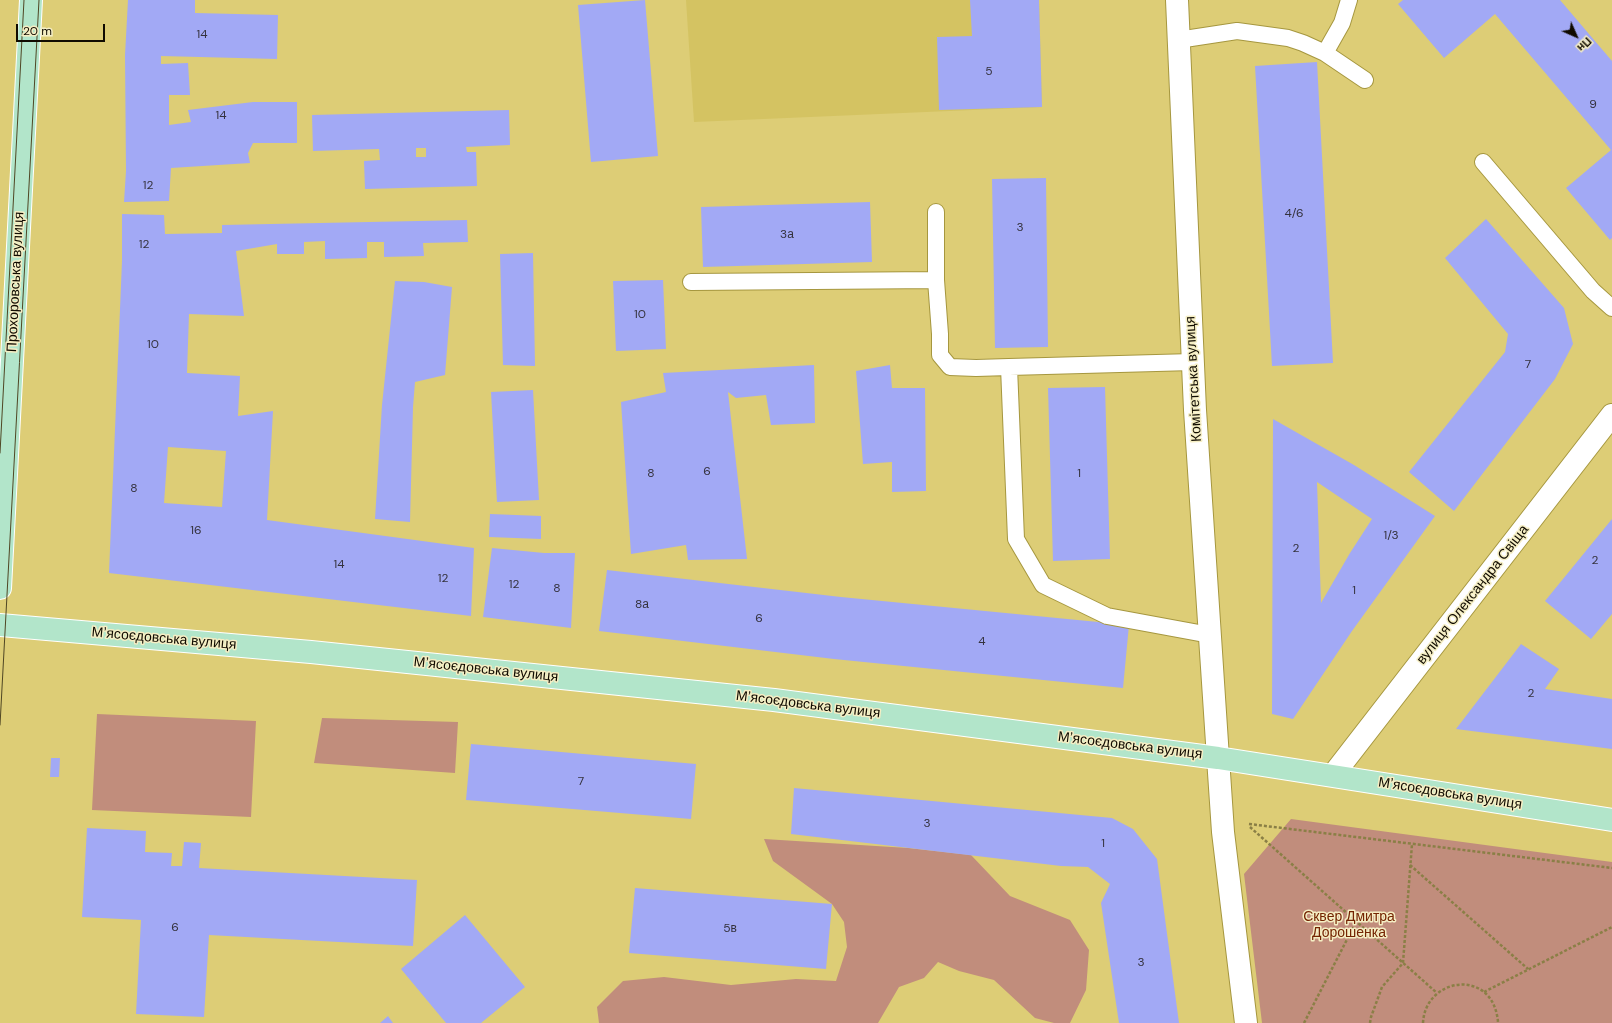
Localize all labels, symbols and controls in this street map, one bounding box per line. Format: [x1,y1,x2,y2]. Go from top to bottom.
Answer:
scale bar [18,16,107,42]
north arrow [1556,16,1596,56]
text: 20 m [23,23,52,39]
house number: 14 [196,28,208,42]
text: Пн [1574,34,1595,55]
house number: 5 [985,65,993,79]
house number: 9 [1589,98,1597,112]
house number: 14 [215,109,227,123]
house number: 12 [143,179,153,193]
house number: 4/6 [1284,207,1304,221]
street label: Прохоровська вулиця [4,211,28,353]
house number: 3 [1016,221,1024,235]
house number: 3а [780,228,794,242]
house number: 12 [139,238,149,252]
house number: 10 [634,308,646,322]
street label: Комітетська вулиця [1182,316,1206,442]
house number: 10 [147,338,159,352]
house number: 7 [1525,358,1531,372]
house number: 6 [703,465,711,479]
house number: 8 [647,467,655,481]
house number: 1 [1077,467,1081,481]
house number: 8 [130,482,138,496]
street label: вулиця Олександра Свіща [1413,522,1533,668]
house number: 16 [190,524,202,538]
house number: 1/3 [1383,529,1399,543]
house number: 2 [1293,542,1299,556]
house number: 2 [1592,554,1598,568]
house number: 14 [333,558,345,572]
house number: 12 [438,572,448,586]
house number: 12 [509,578,519,592]
house number: 8 [553,582,561,596]
house number: 1 [1352,584,1356,598]
house number: 8а [635,598,649,612]
house number: 6 [755,612,763,626]
street label: Мʼясоєдовська вулиця [91,624,237,654]
house number: 4 [978,635,986,649]
street label: Мʼясоєдовська вулиця [413,654,559,686]
house number: 2 [1528,687,1534,701]
street label: Мʼясоєдовська вулиця [735,688,881,722]
street label: Мʼясоєдовська вулиця [1057,729,1203,763]
street label: Мʼясоєдовська вулиця [1377,774,1523,814]
house number: 7 [578,775,584,789]
house number: 3 [923,817,931,831]
house number: 1 [1101,837,1105,851]
park label: Сквер Дмитра Дорошенка [1303,909,1395,942]
house number: 6 [171,921,179,935]
house number: 5в [723,922,737,936]
house number: 3 [1137,956,1145,970]

